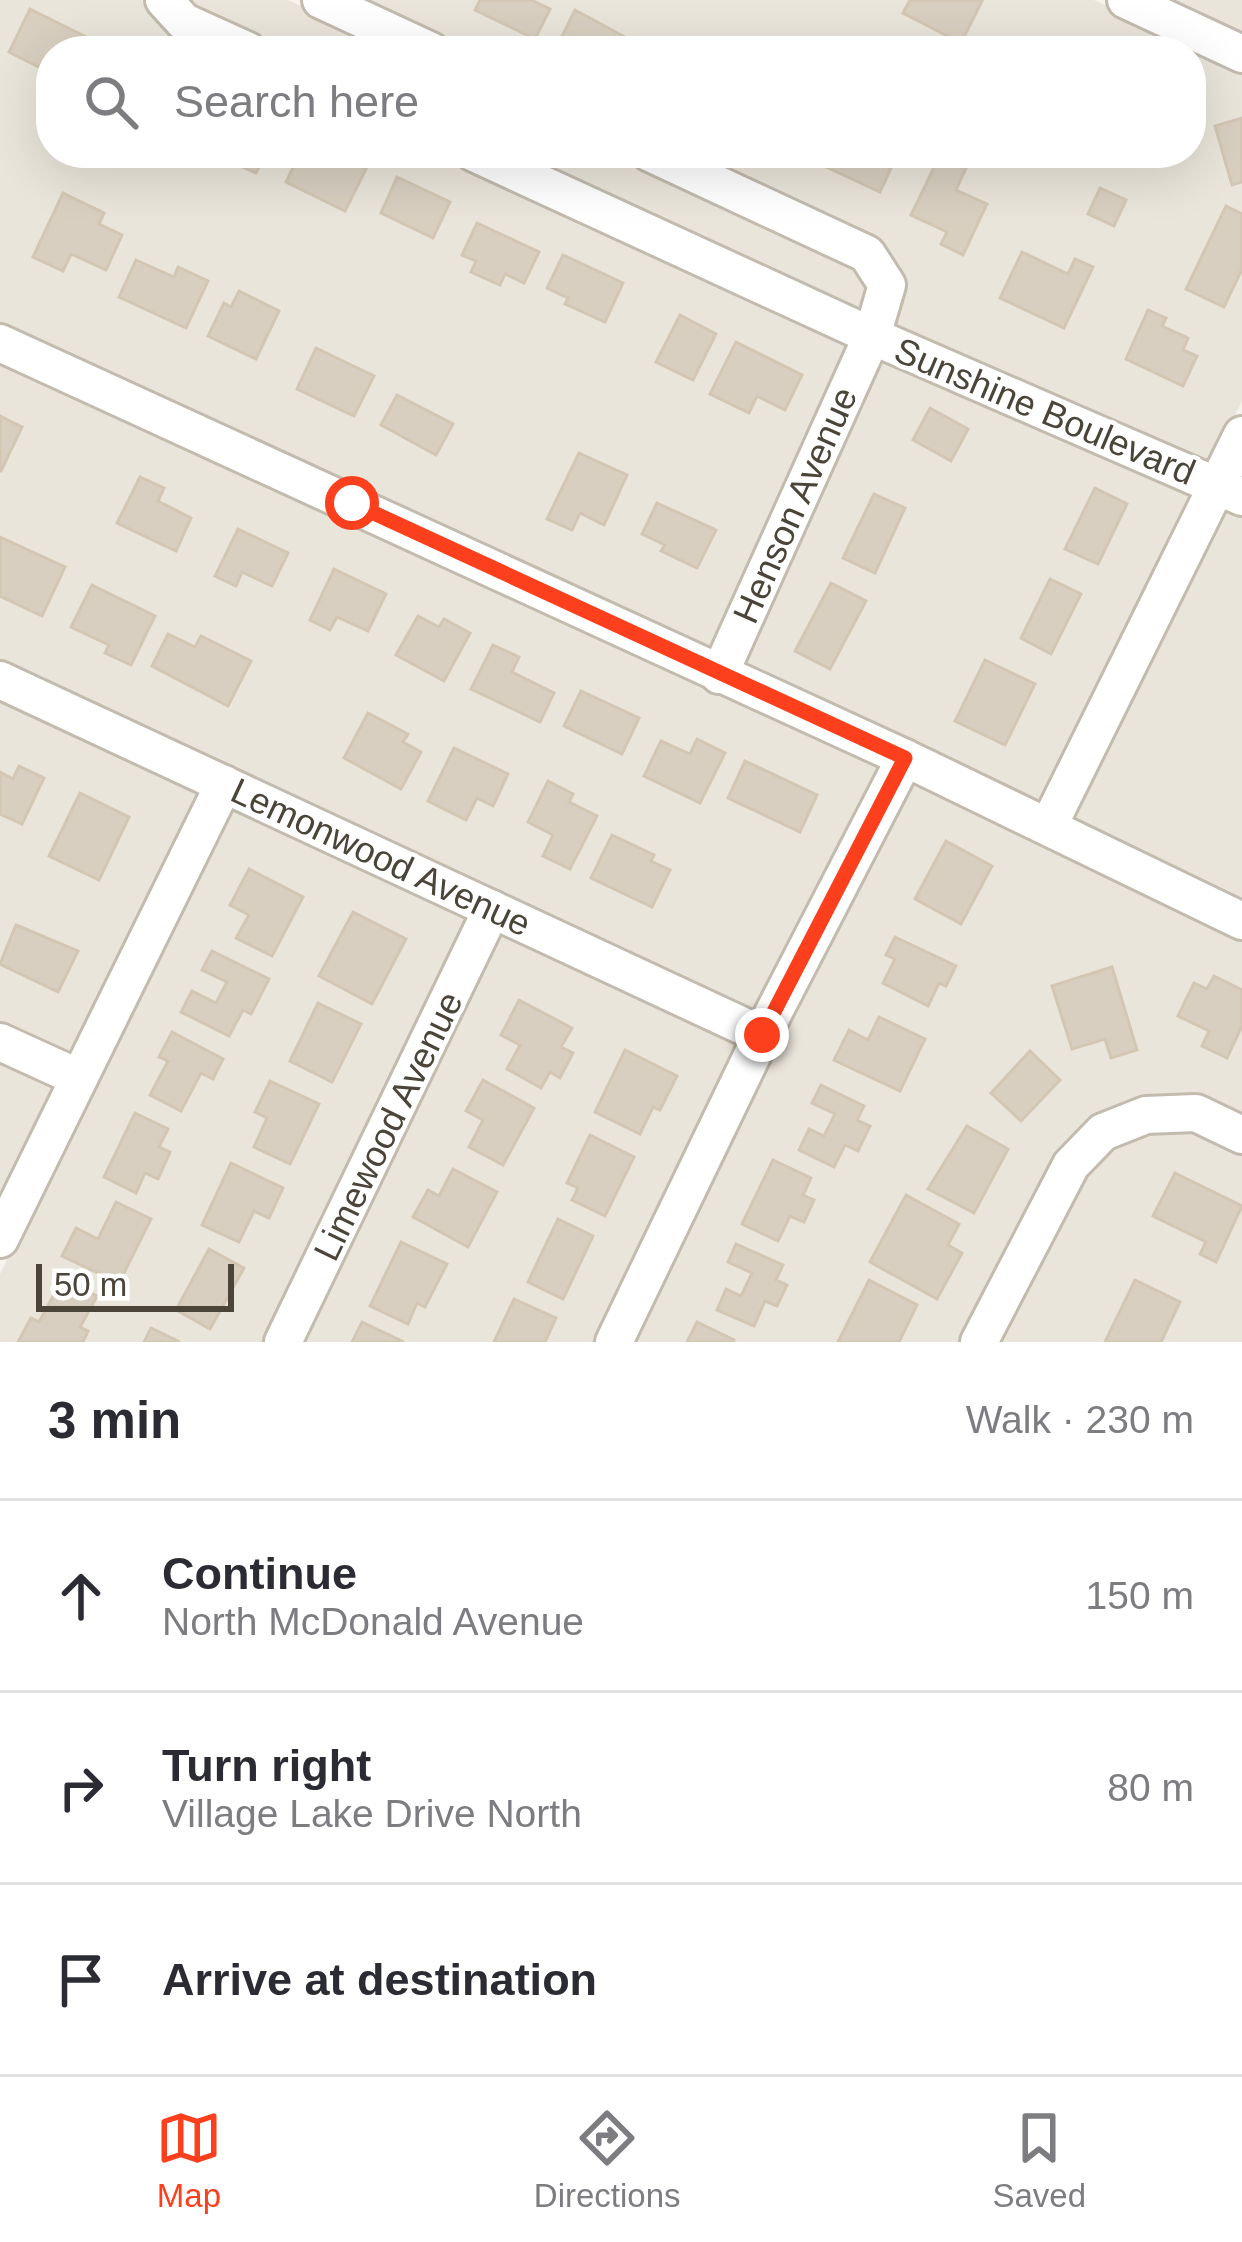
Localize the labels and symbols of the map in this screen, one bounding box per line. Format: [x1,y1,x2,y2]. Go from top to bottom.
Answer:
street label: Sunshine Boulevard [889,329,1201,493]
street label: Henson Avenue [725,381,865,629]
route start [325,476,379,530]
street label: Lemonwood Avenue [225,770,537,944]
street label: Limewood Avenue [305,985,471,1267]
route end [735,1008,789,1062]
scale bar [36,1258,234,1311]

